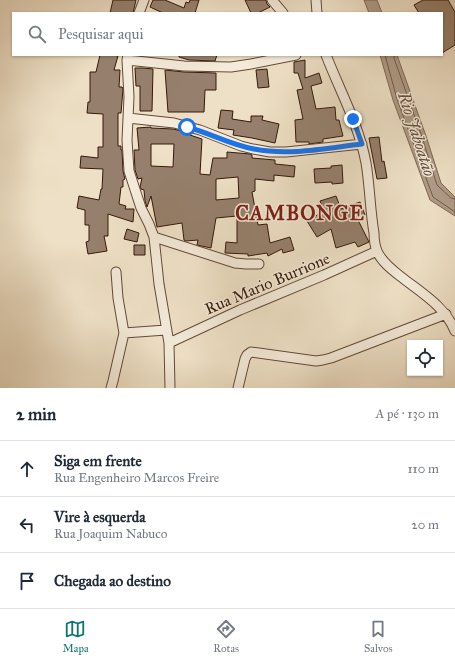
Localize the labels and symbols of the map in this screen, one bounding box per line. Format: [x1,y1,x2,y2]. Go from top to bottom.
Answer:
water label: Rio Jaboatão [393,88,440,180]
route end [344,110,362,128]
route start [178,118,196,136]
district label: CAMBONGE [235,201,365,225]
street label: Rua Mario Burrione [202,248,333,318]

